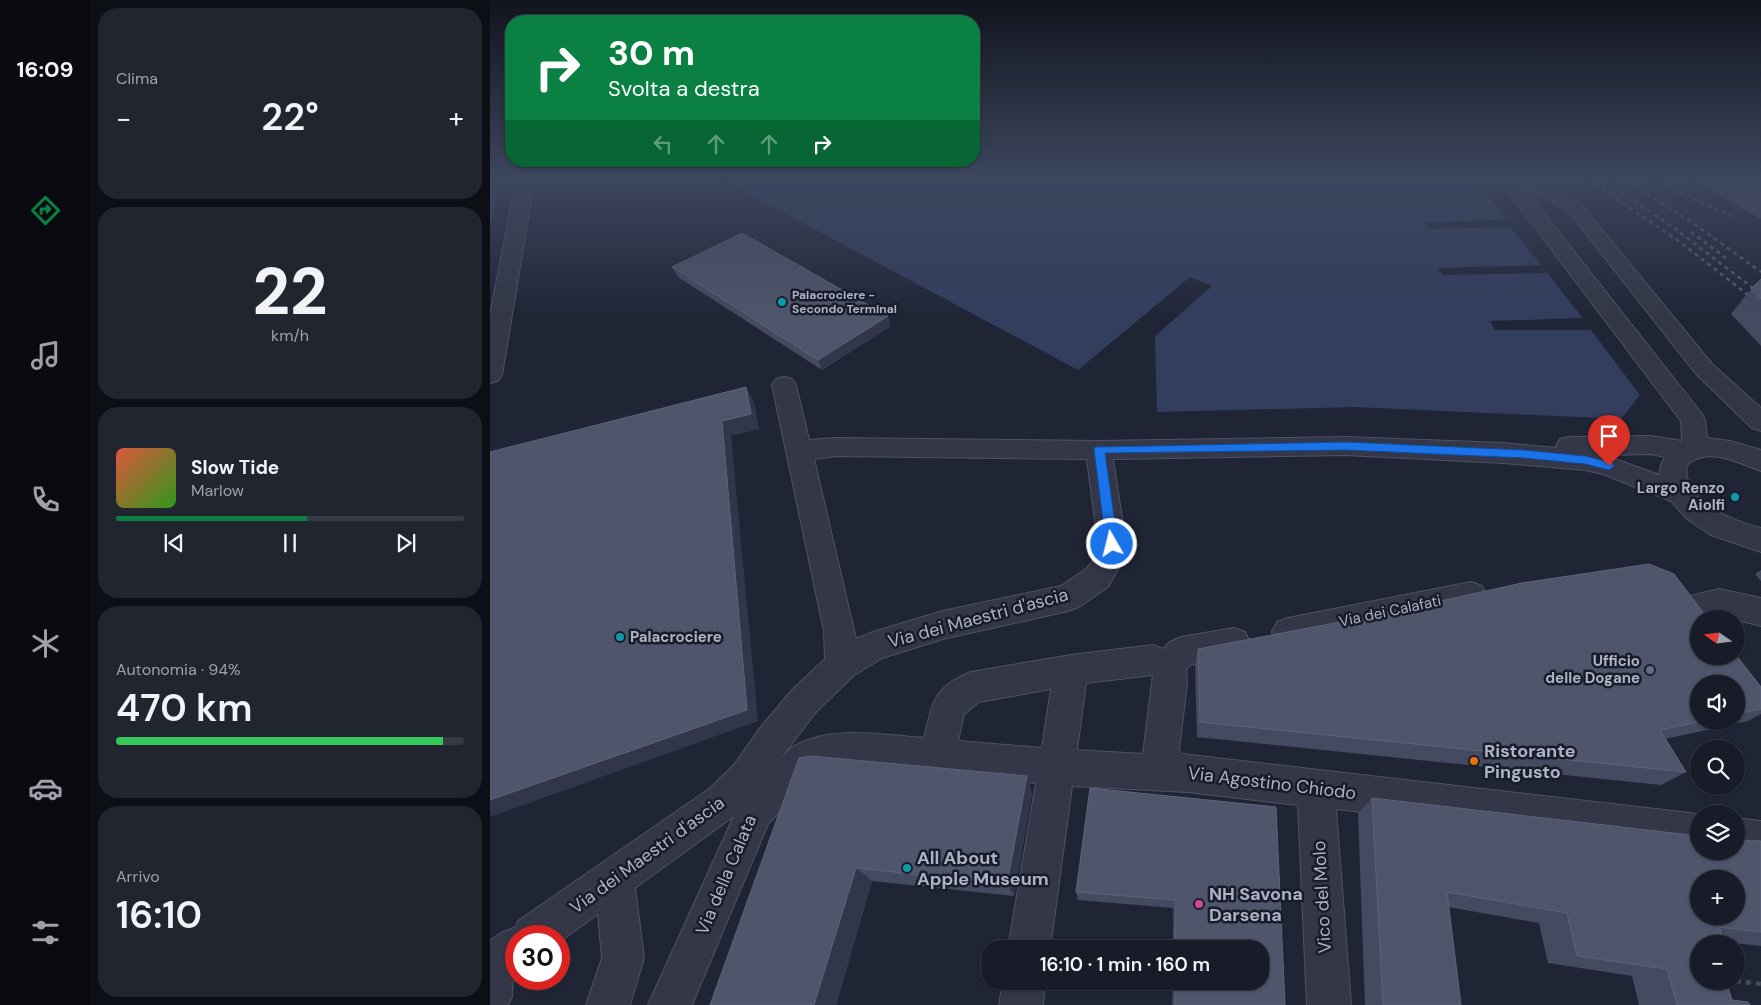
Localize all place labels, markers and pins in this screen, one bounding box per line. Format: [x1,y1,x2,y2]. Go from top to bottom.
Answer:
place label: Palacrociere - Secondo Terminal [792,287,897,317]
marker: Palacrociere - Secondo Terminal [776,296,788,308]
pin [1588,415,1630,466]
place label: Largo Renzo Aiolfi [1637,478,1725,515]
marker: Largo Renzo Aiolfi [1729,491,1741,503]
place label: Palacrociere [630,627,722,647]
marker: Palacrociere [614,631,626,643]
place label: Ufficio delle Dogane [1545,651,1640,688]
marker: Ufficio delle Dogane [1644,664,1656,676]
place label: Ristorante Pingusto [1484,739,1576,784]
marker: Ristorante Pingusto [1468,755,1480,767]
place label: All About Apple Museum [917,846,1049,891]
marker: All About Apple Museum [901,862,913,874]
place label: NH Savona Darsena [1209,882,1303,927]
marker: NH Savona Darsena [1193,898,1205,910]

